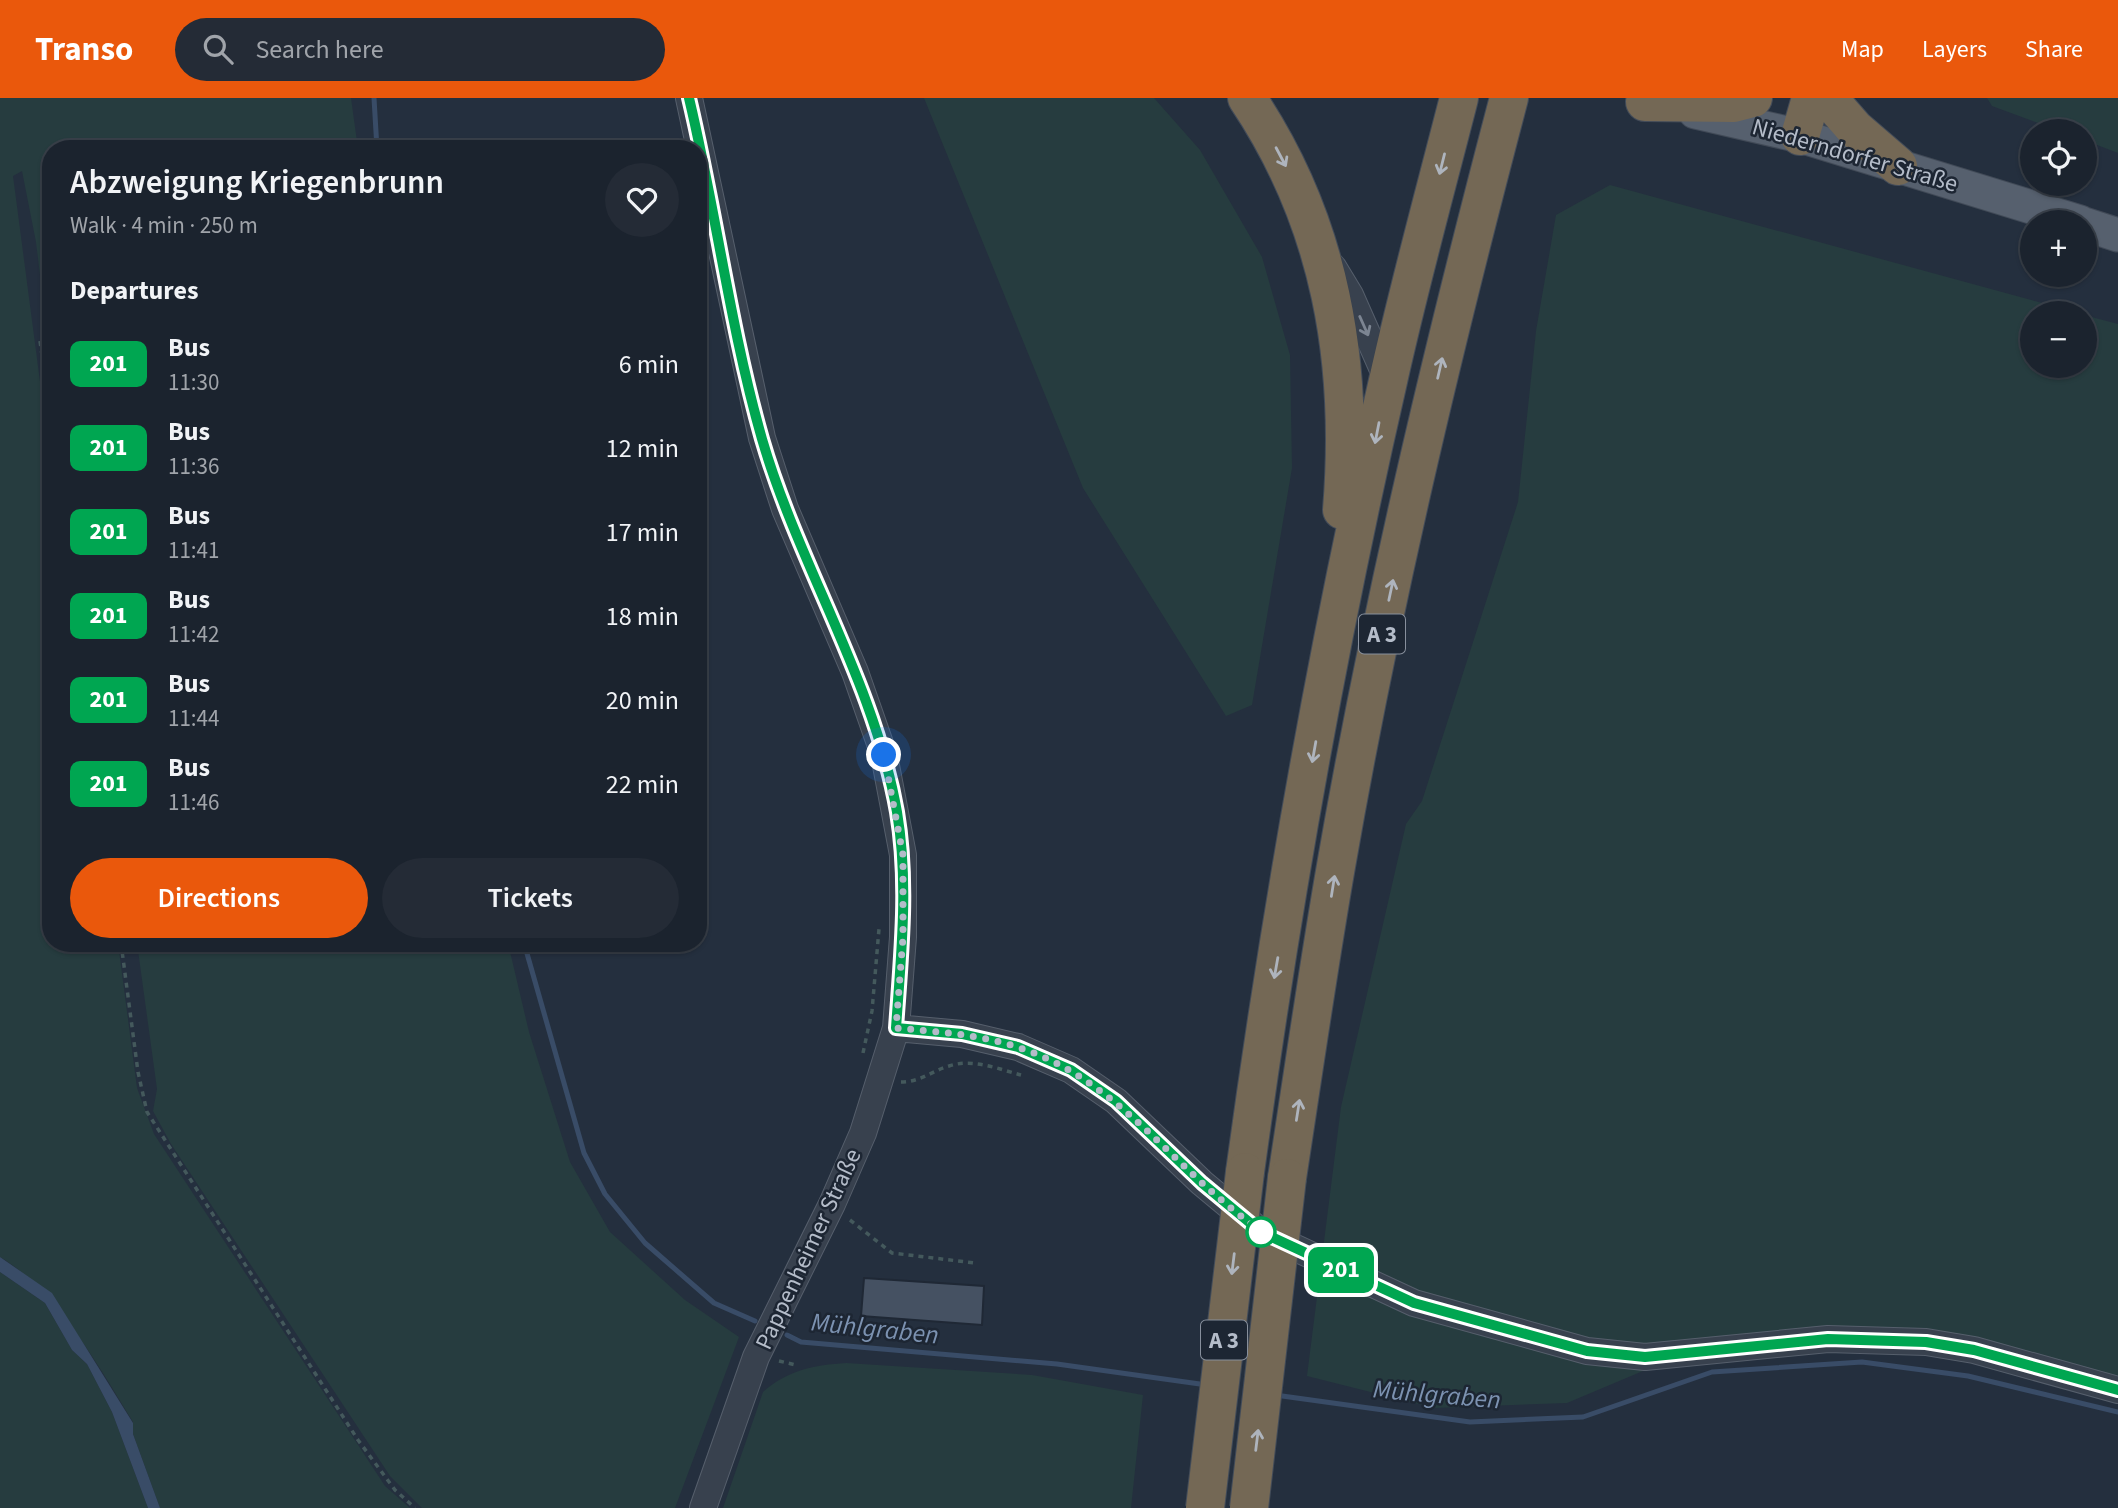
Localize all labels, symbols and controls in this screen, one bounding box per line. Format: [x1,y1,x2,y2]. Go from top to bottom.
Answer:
search box [175,18,665,81]
text: Transo [35,26,133,73]
icon: search [199,30,237,68]
text: Search here [255,31,384,68]
text: Map [1841,32,1884,67]
text: Layers [1922,32,1987,67]
text: Share [2025,32,2083,67]
street label: Niederndorfer Straße [1748,109,1962,202]
map controls [2020,119,2097,378]
button: locate [2020,119,2097,196]
one-way arrow [1275,146,1288,167]
one-way arrow [1435,152,1448,175]
text: Abzweigung Kriegenbrunn [70,159,444,206]
button: heart [605,163,679,237]
text: Walk · 4 min · 250 m [70,209,258,242]
button: + [2020,210,2097,287]
text: Departures [70,272,198,309]
button: − [2020,301,2097,378]
one-way arrow [1358,315,1371,336]
text: Bus [168,329,210,366]
text: 201 [89,346,128,381]
text: 6 min [619,346,679,383]
one-way arrow [1434,357,1447,380]
text: 11:30 [168,366,219,399]
text: Bus [168,413,210,450]
one-way arrow [1370,421,1384,444]
text: 201 [89,430,128,465]
text: 12 min [606,430,679,467]
text: 11:36 [168,450,219,483]
text: Bus [168,497,210,534]
text: 201 [89,514,128,549]
text: 17 min [606,514,679,551]
text: 11:41 [168,534,219,567]
one-way arrow [1385,579,1398,602]
text: Bus [168,581,210,618]
text: 201 [89,598,128,633]
text: 18 min [606,598,679,635]
road number: A 3 [1359,614,1405,654]
text: 11:42 [168,618,219,651]
text: Bus [168,665,210,702]
text: 201 [89,682,128,717]
text: 20 min [606,682,679,719]
text: 11:44 [168,702,219,735]
your location [866,737,901,772]
one-way arrow [1306,740,1320,763]
text: Bus [168,749,210,786]
text: 201 [89,766,128,801]
text: 22 min [606,766,679,803]
text: 11:46 [168,786,219,819]
button: Directions [70,858,368,938]
button: Tickets [382,858,679,938]
one-way arrow [1327,875,1340,897]
one-way arrow [1269,956,1282,979]
one-way arrow [1291,1099,1304,1122]
street label: Pappenheimer Straße [747,1143,870,1355]
unlabelled marker [1246,1217,1276,1247]
line badge: 201 [1301,1247,1381,1293]
text: 201 [1322,1252,1360,1287]
one-way arrow [1226,1253,1239,1275]
water label: Mühlgraben [809,1303,941,1354]
road number: A 3 [1201,1320,1247,1359]
water label: Mühlgraben [1371,1370,1503,1419]
one-way arrow [1250,1429,1263,1452]

